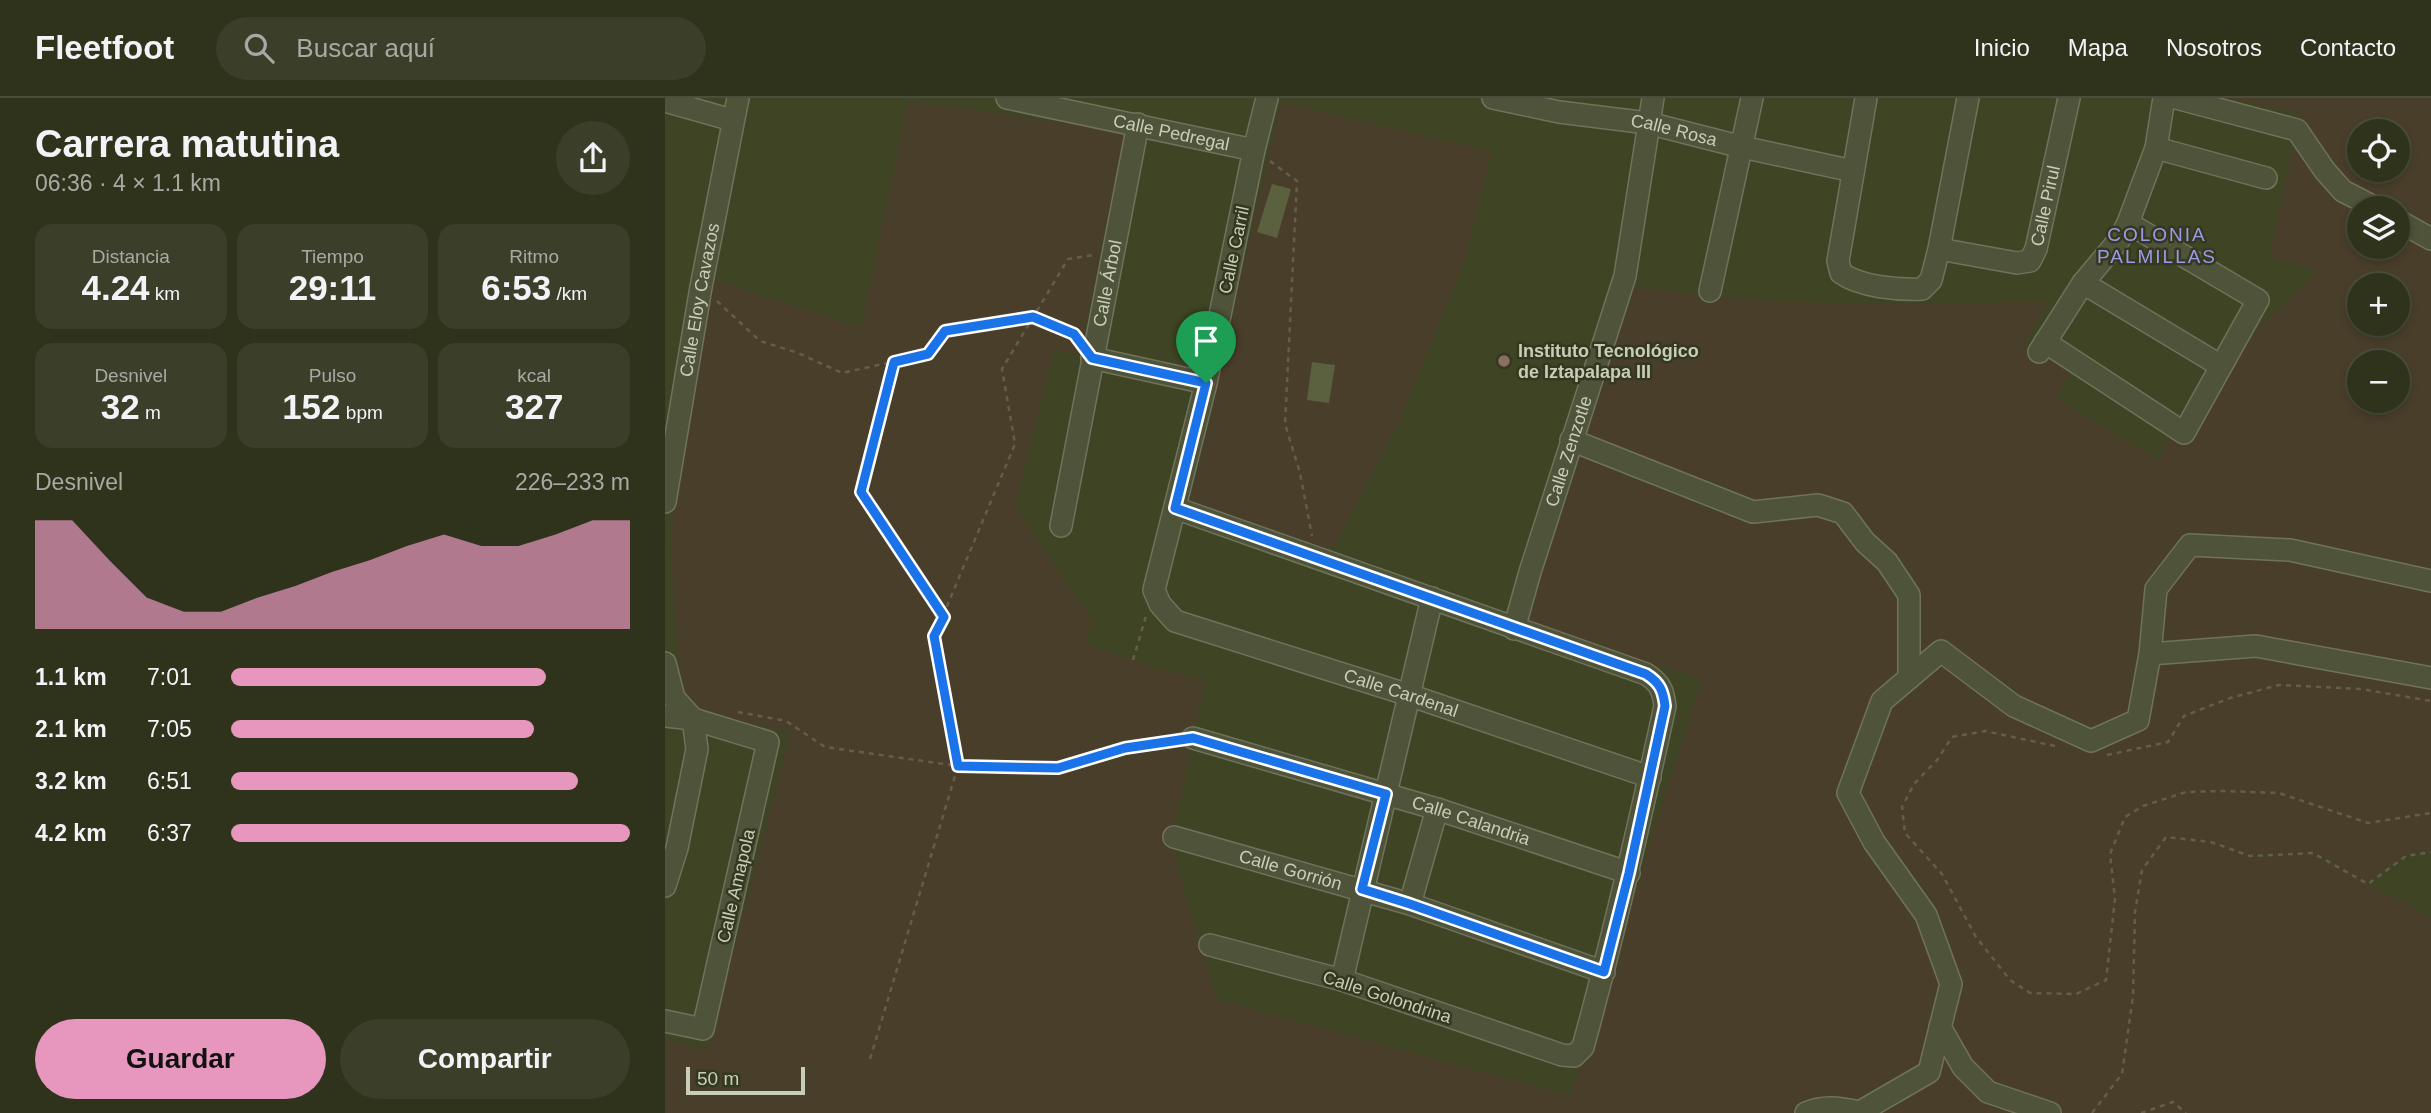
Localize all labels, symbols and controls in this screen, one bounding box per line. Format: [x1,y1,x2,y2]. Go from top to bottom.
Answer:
search box [216,17,706,80]
text: Fleetfoot [35,29,174,66]
icon: search [240,29,278,67]
text: Buscar aquí [296,33,435,63]
text: Inicio [1974,34,2030,61]
text: Mapa [2068,34,2128,61]
text: Nosotros [2166,34,2262,61]
text: Contacto [2300,34,2396,61]
street label: Calle Pedregal [1112,111,1231,155]
street label: Calle Rosa [1630,111,1720,150]
map controls [2347,119,2410,413]
button: locate [2347,119,2410,182]
button: share [556,121,630,195]
text: Carrera matutina [35,123,339,165]
street label: Calle Pirul [2027,164,2064,248]
text: 06:36 · 4 × 1.1 km [35,170,221,196]
button: layers [2347,196,2410,259]
street label: Calle Carril [1215,204,1253,296]
street label: Calle Eloy Cavazos [676,221,723,378]
district label: COLONIA PALMILLAS [2097,224,2217,267]
street label: Calle Árbol [1089,238,1126,329]
text: Distancia [92,246,170,267]
text: Tiempo [301,246,364,267]
text: Ritmo [509,246,559,267]
text: 4.24 [81,268,150,307]
text: 29:11 [289,268,376,307]
text: 6:53 [481,268,551,307]
button: + [2347,273,2410,336]
text: km [150,283,180,304]
text: /km [551,283,587,304]
pin [1176,311,1236,383]
icon: arrive [1187,322,1225,360]
place label: Instituto Tecnológico de Iztapalapa III [1518,341,1699,382]
button: − [2347,350,2410,413]
marker: Instituto Tecnológico de Iztapalapa III [1496,353,1512,369]
text: Desnivel [94,365,167,386]
text: Pulso [309,365,356,386]
text: kcal [517,365,551,386]
text: 32 [101,387,140,426]
text: 152 [282,387,341,426]
text: 327 [505,387,563,426]
street label: Calle Zenzotle [1542,393,1596,509]
text: m [140,402,161,423]
text: bpm [341,402,383,423]
text: Desnivel [35,469,123,495]
text: 226–233 m [515,469,630,495]
text: 1.1 km [35,664,107,690]
text: 7:01 [147,664,192,690]
street label: Calle Cardenal [1341,665,1461,721]
text: 2.1 km [35,716,107,742]
text: 7:05 [147,716,192,742]
text: 3.2 km [35,768,107,794]
text: 6:51 [147,768,192,794]
street label: Calle Calandria [1410,792,1534,850]
text: 4.2 km [35,820,107,846]
text: 6:37 [147,820,192,846]
street label: Calle Amapola [713,826,759,945]
street label: Calle Gorrión [1237,846,1344,894]
street label: Calle Golondrina [1320,967,1455,1028]
button: Guardar [35,1019,326,1099]
button: Compartir [340,1019,630,1099]
scale bar [686,1064,805,1096]
text: 50 m [697,1068,739,1089]

